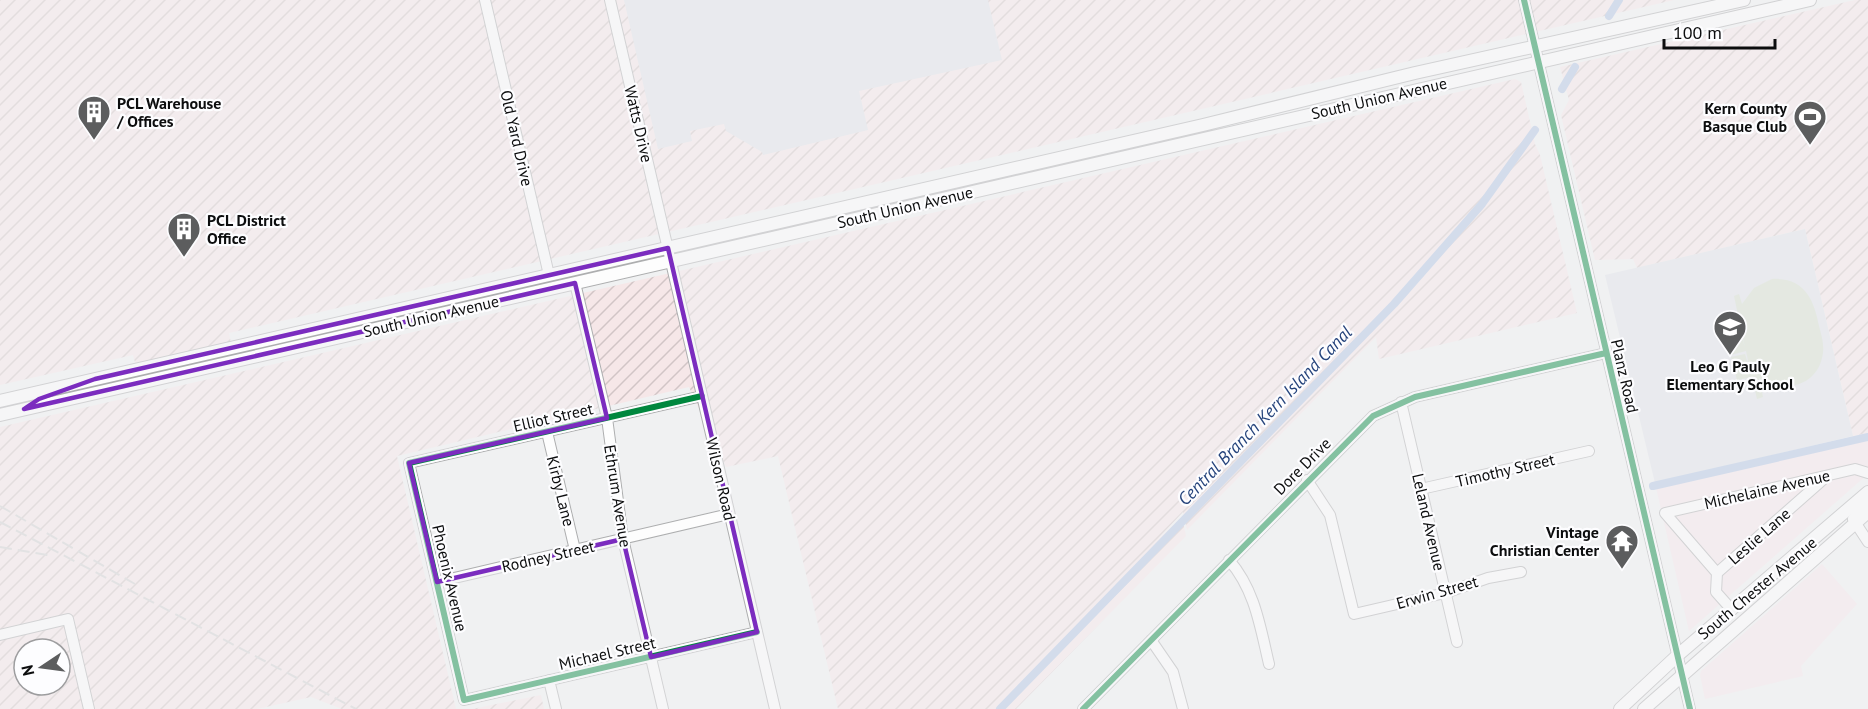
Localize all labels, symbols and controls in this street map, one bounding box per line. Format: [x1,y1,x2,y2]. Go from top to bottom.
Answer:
scale bar [1664,12,1775,50]
text: 100 m [1673,21,1722,44]
street label: South Union Avenue [1309,73,1449,123]
street label: Watts Drive [620,84,658,164]
street label: Old Yard Drive [496,88,538,188]
place label: PCL Warehouse / Offices [116,93,221,131]
building icon: PCL Warehouse / Offices [76,94,112,141]
place label: Kern County Basque Club [1703,98,1787,136]
sports icon: Kern County Basque Club [1792,99,1828,146]
street label: South Union Avenue [835,182,975,232]
place label: PCL District Office [207,210,286,248]
building icon: PCL District Office [166,211,202,258]
street label: South Union Avenue [361,291,501,341]
school or university icon: Leo G Pauly Elementary School [1712,309,1748,356]
water label: Central Branch Kern Island Canal [1173,321,1357,510]
street label: Planz Road [1607,337,1643,415]
place label: Leo G Pauly Elementary School [1666,356,1794,394]
street label: Elliot Street [511,398,595,436]
street label: Dore Drive [1269,433,1335,499]
street label: Wilson Road [702,436,740,522]
street label: Ethrum Avenue [600,443,636,549]
street label: Timothy Street [1454,449,1557,491]
street label: Kirby Lane [543,454,579,528]
street label: Michelaine Avenue [1702,465,1832,513]
street label: Leland Avenue [1408,471,1450,573]
street label: Leslie Lane [1724,503,1794,569]
place label: Vintage Christian Center [1490,522,1599,560]
street label: Phoenix Avenue [428,523,472,633]
temple icon: Vintage Christian Center [1604,523,1640,570]
street label: South Chester Avenue [1693,532,1821,644]
street label: Rodney Street [500,536,597,576]
street label: Erwin Street [1394,571,1481,613]
street label: Michael Street [557,632,658,674]
north arrow [12,637,72,697]
text: N [16,663,38,678]

